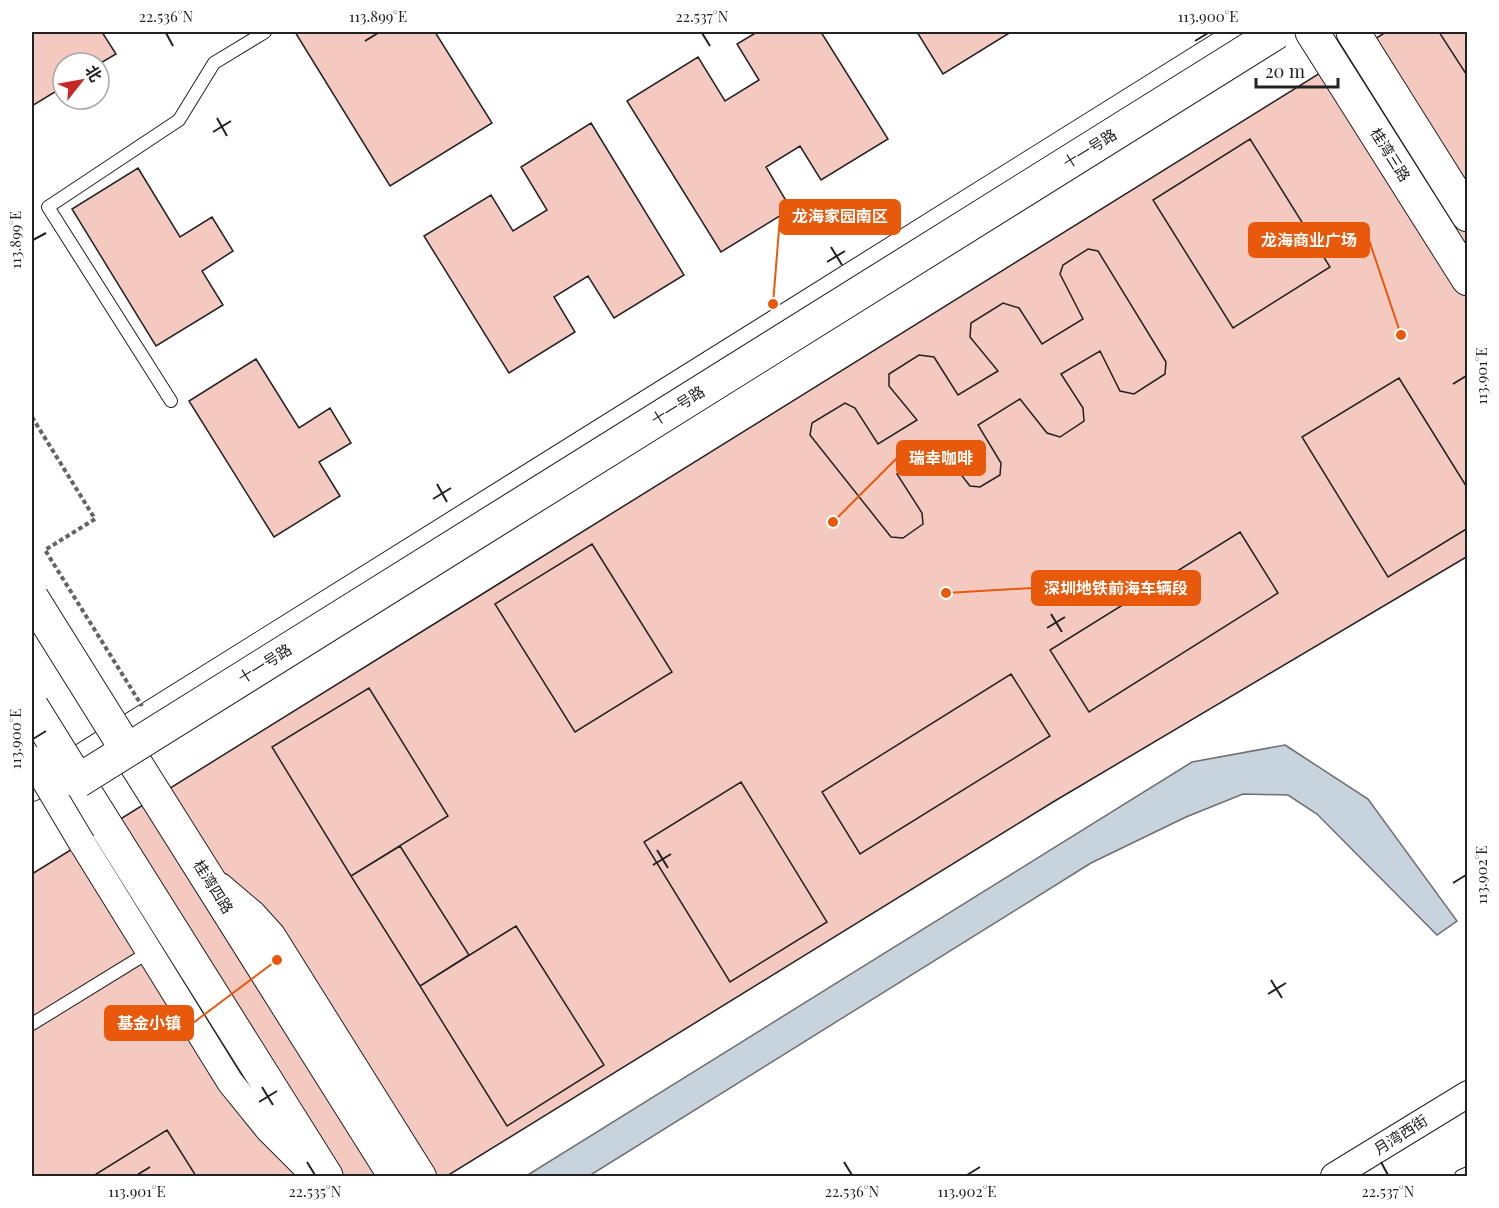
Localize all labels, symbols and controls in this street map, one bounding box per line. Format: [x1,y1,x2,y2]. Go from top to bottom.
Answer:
text: 22.536°N [139,6,194,26]
text: 113.899°E [349,6,407,26]
text: 22.537°N [676,6,729,26]
text: 113.900°E [1178,6,1238,26]
north arrow [51,51,111,111]
scale bar [1256,51,1338,89]
text: 20 m [1265,59,1305,83]
text: 北 [81,61,107,85]
street label: 十一号路 [1059,124,1120,173]
street label: 桂湾三路 [1366,124,1415,185]
callout: 龙海家园南区 [780,200,900,234]
text: 龙海家园南区 [792,205,888,226]
text: 113.899°E [5,211,25,269]
callout: 龙海商业广场 [1249,223,1369,257]
text: 龙海商业广场 [1261,229,1357,250]
text: 113.901°E [1471,347,1491,405]
street label: 十一号路 [647,381,708,430]
callout: 瑞幸咖啡 [897,441,985,475]
text: 瑞幸咖啡 [909,447,973,468]
callout: 深圳地铁前海车辆段 [1032,571,1200,605]
text: 深圳地铁前海车辆段 [1044,577,1188,598]
street label: 十一号路 [234,639,295,688]
text: 113.900°E [5,709,25,769]
text: 113.902°E [1471,845,1491,905]
street label: 桂湾四路 [189,856,238,917]
callout: 基金小镇 [105,1006,193,1040]
text: 基金小镇 [117,1012,181,1033]
street label: 月湾西街 [1370,1110,1431,1159]
text: 113.901°E [108,1181,166,1201]
text: 22.535°N [289,1181,342,1201]
text: 22.536°N [825,1181,880,1201]
text: 113.902°E [937,1181,997,1201]
text: 22.537°N [1362,1181,1415,1201]

